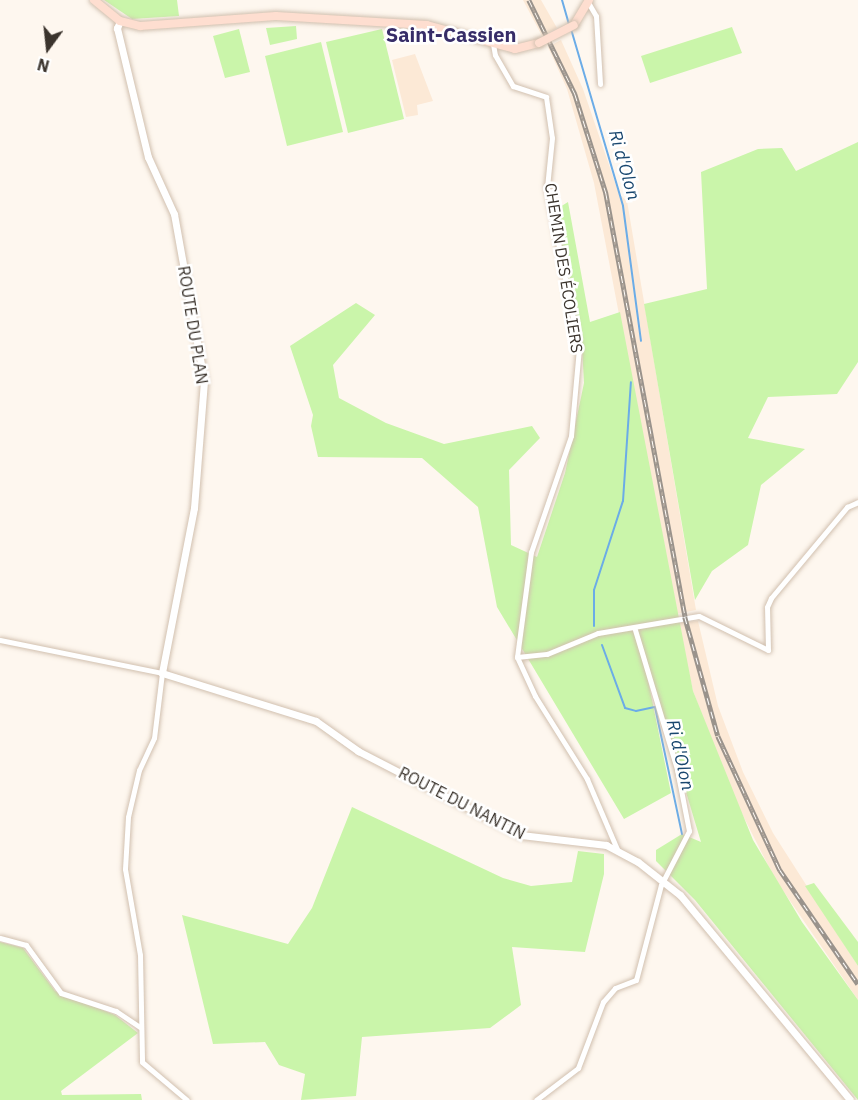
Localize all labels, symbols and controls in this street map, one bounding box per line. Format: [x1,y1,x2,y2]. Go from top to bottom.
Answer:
north arrow [18,18,78,78]
district label: Saint-Cassien [386,22,516,46]
text: N [35,54,52,77]
water label: Ri d'Olon [604,127,644,203]
street label: CHEMIN DES ÉCOLIERS [541,182,587,354]
street label: ROUTE DU PLAN [174,265,212,385]
water label: Ri d'Olon [661,718,699,792]
street label: ROUTE DU NANTIN [395,763,529,843]

